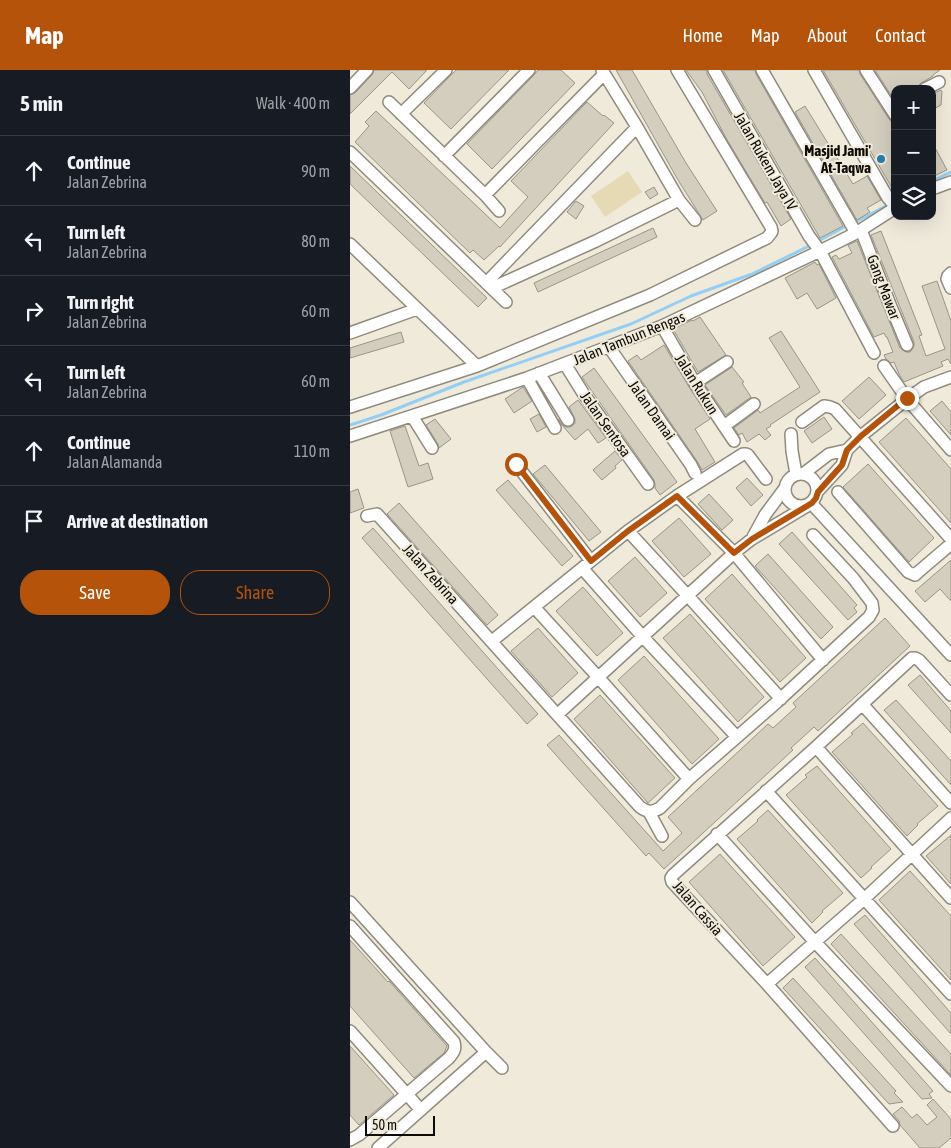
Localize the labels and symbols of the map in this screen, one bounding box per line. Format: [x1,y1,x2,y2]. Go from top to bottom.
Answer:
street label: Jalan Rukem Jaya IV [731,109,801,214]
place label: Masjid Jami' At-Taqwa [804,142,872,176]
marker: Masjid Jami' At-Taqwa [875,153,887,165]
street label: Gang Mawar [864,252,904,322]
street label: Jalan Tambun Rengas [571,308,687,368]
street label: Jalan Rukun [672,351,722,417]
street label: Jalan Damai [625,377,679,443]
route end [896,387,919,410]
street label: Jalan Sentosa [577,388,635,460]
route start [505,453,528,476]
street label: Jalan Zebrina [400,540,462,608]
street label: Jalan Cassia [670,877,726,939]
scale bar [365,1113,435,1136]

